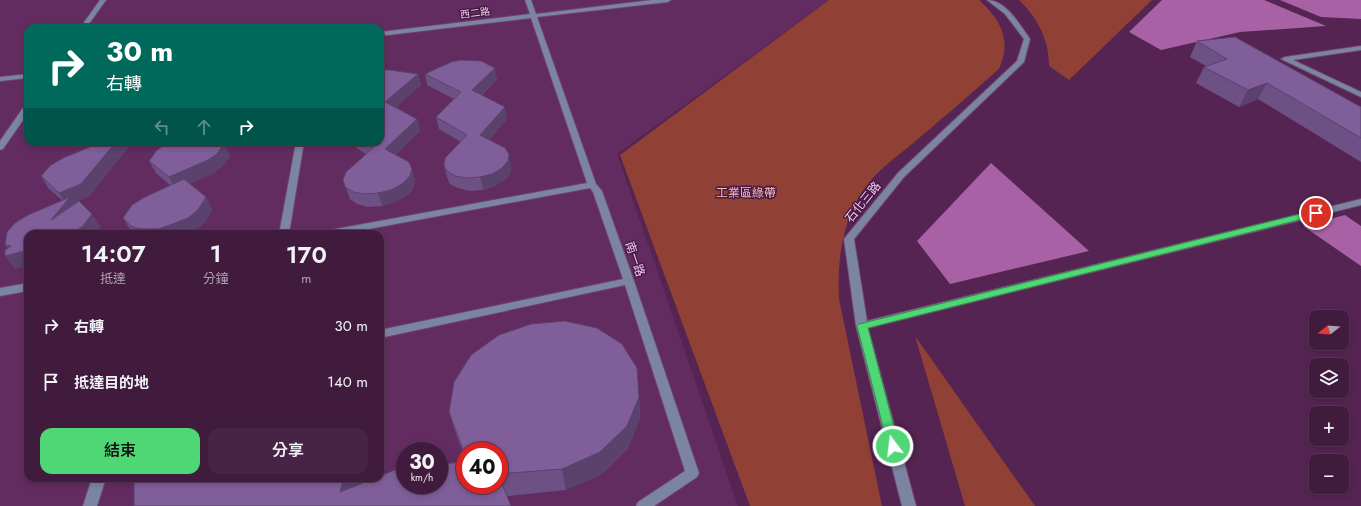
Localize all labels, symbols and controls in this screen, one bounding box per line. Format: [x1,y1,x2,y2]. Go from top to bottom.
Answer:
street label: 西二路 [459,4,491,22]
text: 30 m [106,31,173,72]
icon: right [40,40,92,92]
text: 右轉 [106,71,142,97]
icon: left [151,116,173,138]
icon: ahead [193,116,215,138]
icon: right [235,116,257,138]
street label: 石化三路 [841,178,885,226]
park label: 工業區綠帶 [716,184,776,202]
pin [1299,196,1333,230]
icon: arrive [1305,202,1327,224]
text: 14:07 [81,236,146,271]
text: 1 [210,236,222,271]
text: 170 [286,237,327,272]
street label: 南一路 [621,239,649,279]
text: 抵達 [100,269,126,288]
text: 分鐘 [203,269,229,288]
text: m [301,269,311,288]
north arrow [1309,310,1349,350]
map controls [1309,310,1349,494]
icon: right [40,315,62,337]
text: 30 m [335,315,368,337]
text: 右轉 [74,316,104,338]
button: layers [1309,358,1349,398]
icon: arrive [40,371,62,393]
text: 140 m [327,371,368,393]
text: 抵達目的地 [74,372,149,394]
button: + [1309,406,1349,446]
position arrow [872,425,914,467]
button: 結束 [40,428,200,474]
button: 分享 [208,428,368,474]
speed limit sign: 40 [456,442,508,494]
text: 30 [409,448,435,477]
button: − [1309,454,1349,494]
text: km/h [411,470,433,485]

